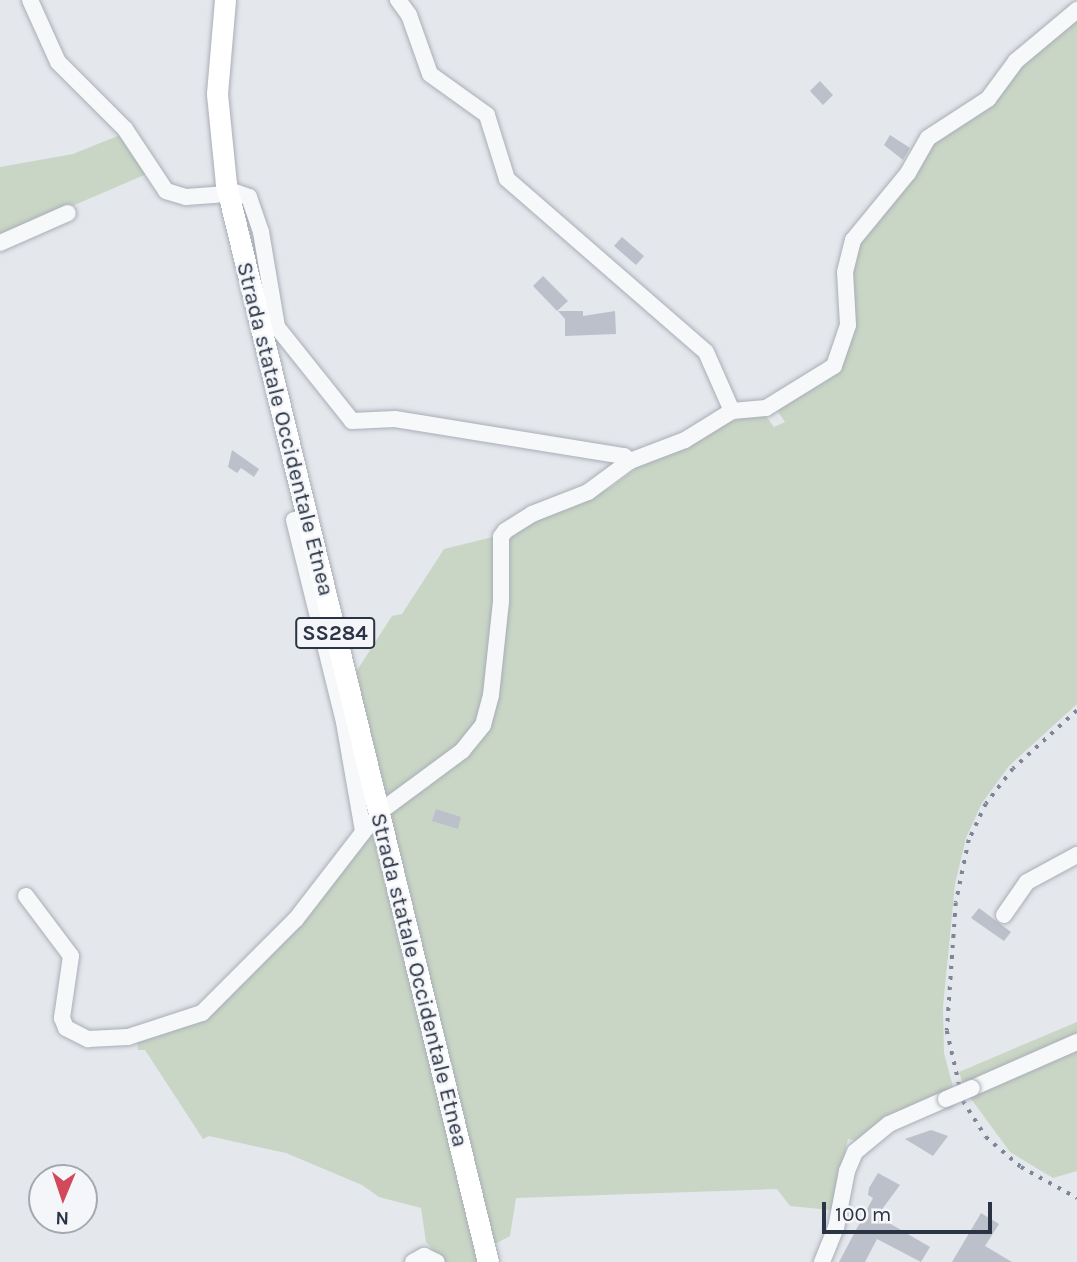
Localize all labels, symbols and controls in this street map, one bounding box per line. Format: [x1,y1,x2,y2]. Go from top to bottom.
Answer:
street label: Strada statale Occidentale Etnea [230,259,340,599]
road number: SS284 [295,616,375,650]
street label: Strada statale Occidentale Etnea [364,810,474,1150]
north arrow [28,1164,98,1234]
scale bar [825,1188,995,1232]
text: 100 m [835,1202,892,1226]
text: N [55,1207,70,1229]

